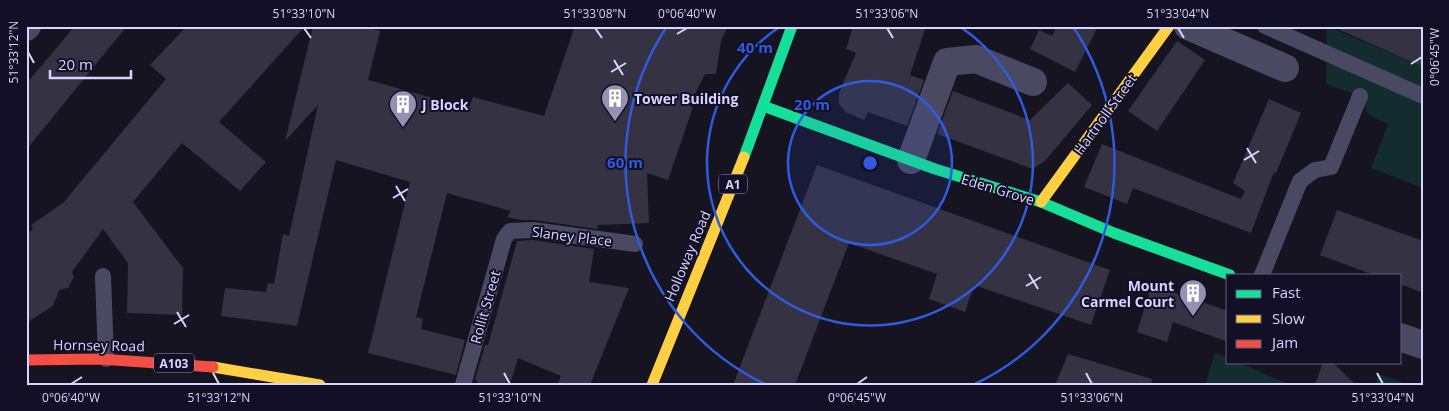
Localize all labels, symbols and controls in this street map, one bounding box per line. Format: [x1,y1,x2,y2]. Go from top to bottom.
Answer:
text: 51°33'10"N [273,5,335,22]
text: 51°33'08"N [564,5,626,22]
text: 0°06'40"W [658,5,716,22]
text: 51°33'06"N [856,5,918,22]
text: 51°33'04"N [1147,5,1209,22]
text: 51°33'12"N [5,21,22,83]
text: 0°06'45"W [1426,28,1443,86]
text: 40 m [737,37,773,57]
scale bar [50,48,131,80]
text: 20 m [58,54,93,74]
street label: Hartnoll Street [1069,70,1141,158]
building icon: Tower Building [600,83,630,122]
building icon: J Block [388,89,418,128]
place label: Tower Building [634,89,739,108]
text: 20 m [794,94,830,114]
place label: J Block [420,95,469,114]
text: 60 m [607,152,643,172]
centre of rings [861,154,879,172]
street label: Eden Grove [959,169,1037,209]
road number: A1 [719,174,747,193]
street label: Holloway Road [659,208,715,304]
street label: Slaney Place [531,222,613,250]
street label: Rollit Street [465,268,505,346]
legend [1226,274,1402,364]
place label: Mount Carmel Court [1081,276,1174,311]
building icon: Mount Carmel Court [1178,278,1208,317]
text: Fast [1272,282,1301,302]
text: Slow [1272,308,1305,328]
text: Jam [1270,332,1298,352]
street label: Hornsey Road [53,335,145,355]
road number: A103 [154,353,194,372]
text: 0°06'40"W [42,389,100,406]
text: 51°33'12"N [188,389,250,406]
text: 51°33'10"N [479,389,541,406]
text: 0°06'45"W [828,389,886,406]
text: 51°33'06"N [1061,389,1123,406]
text: 51°33'04"N [1352,389,1414,406]

